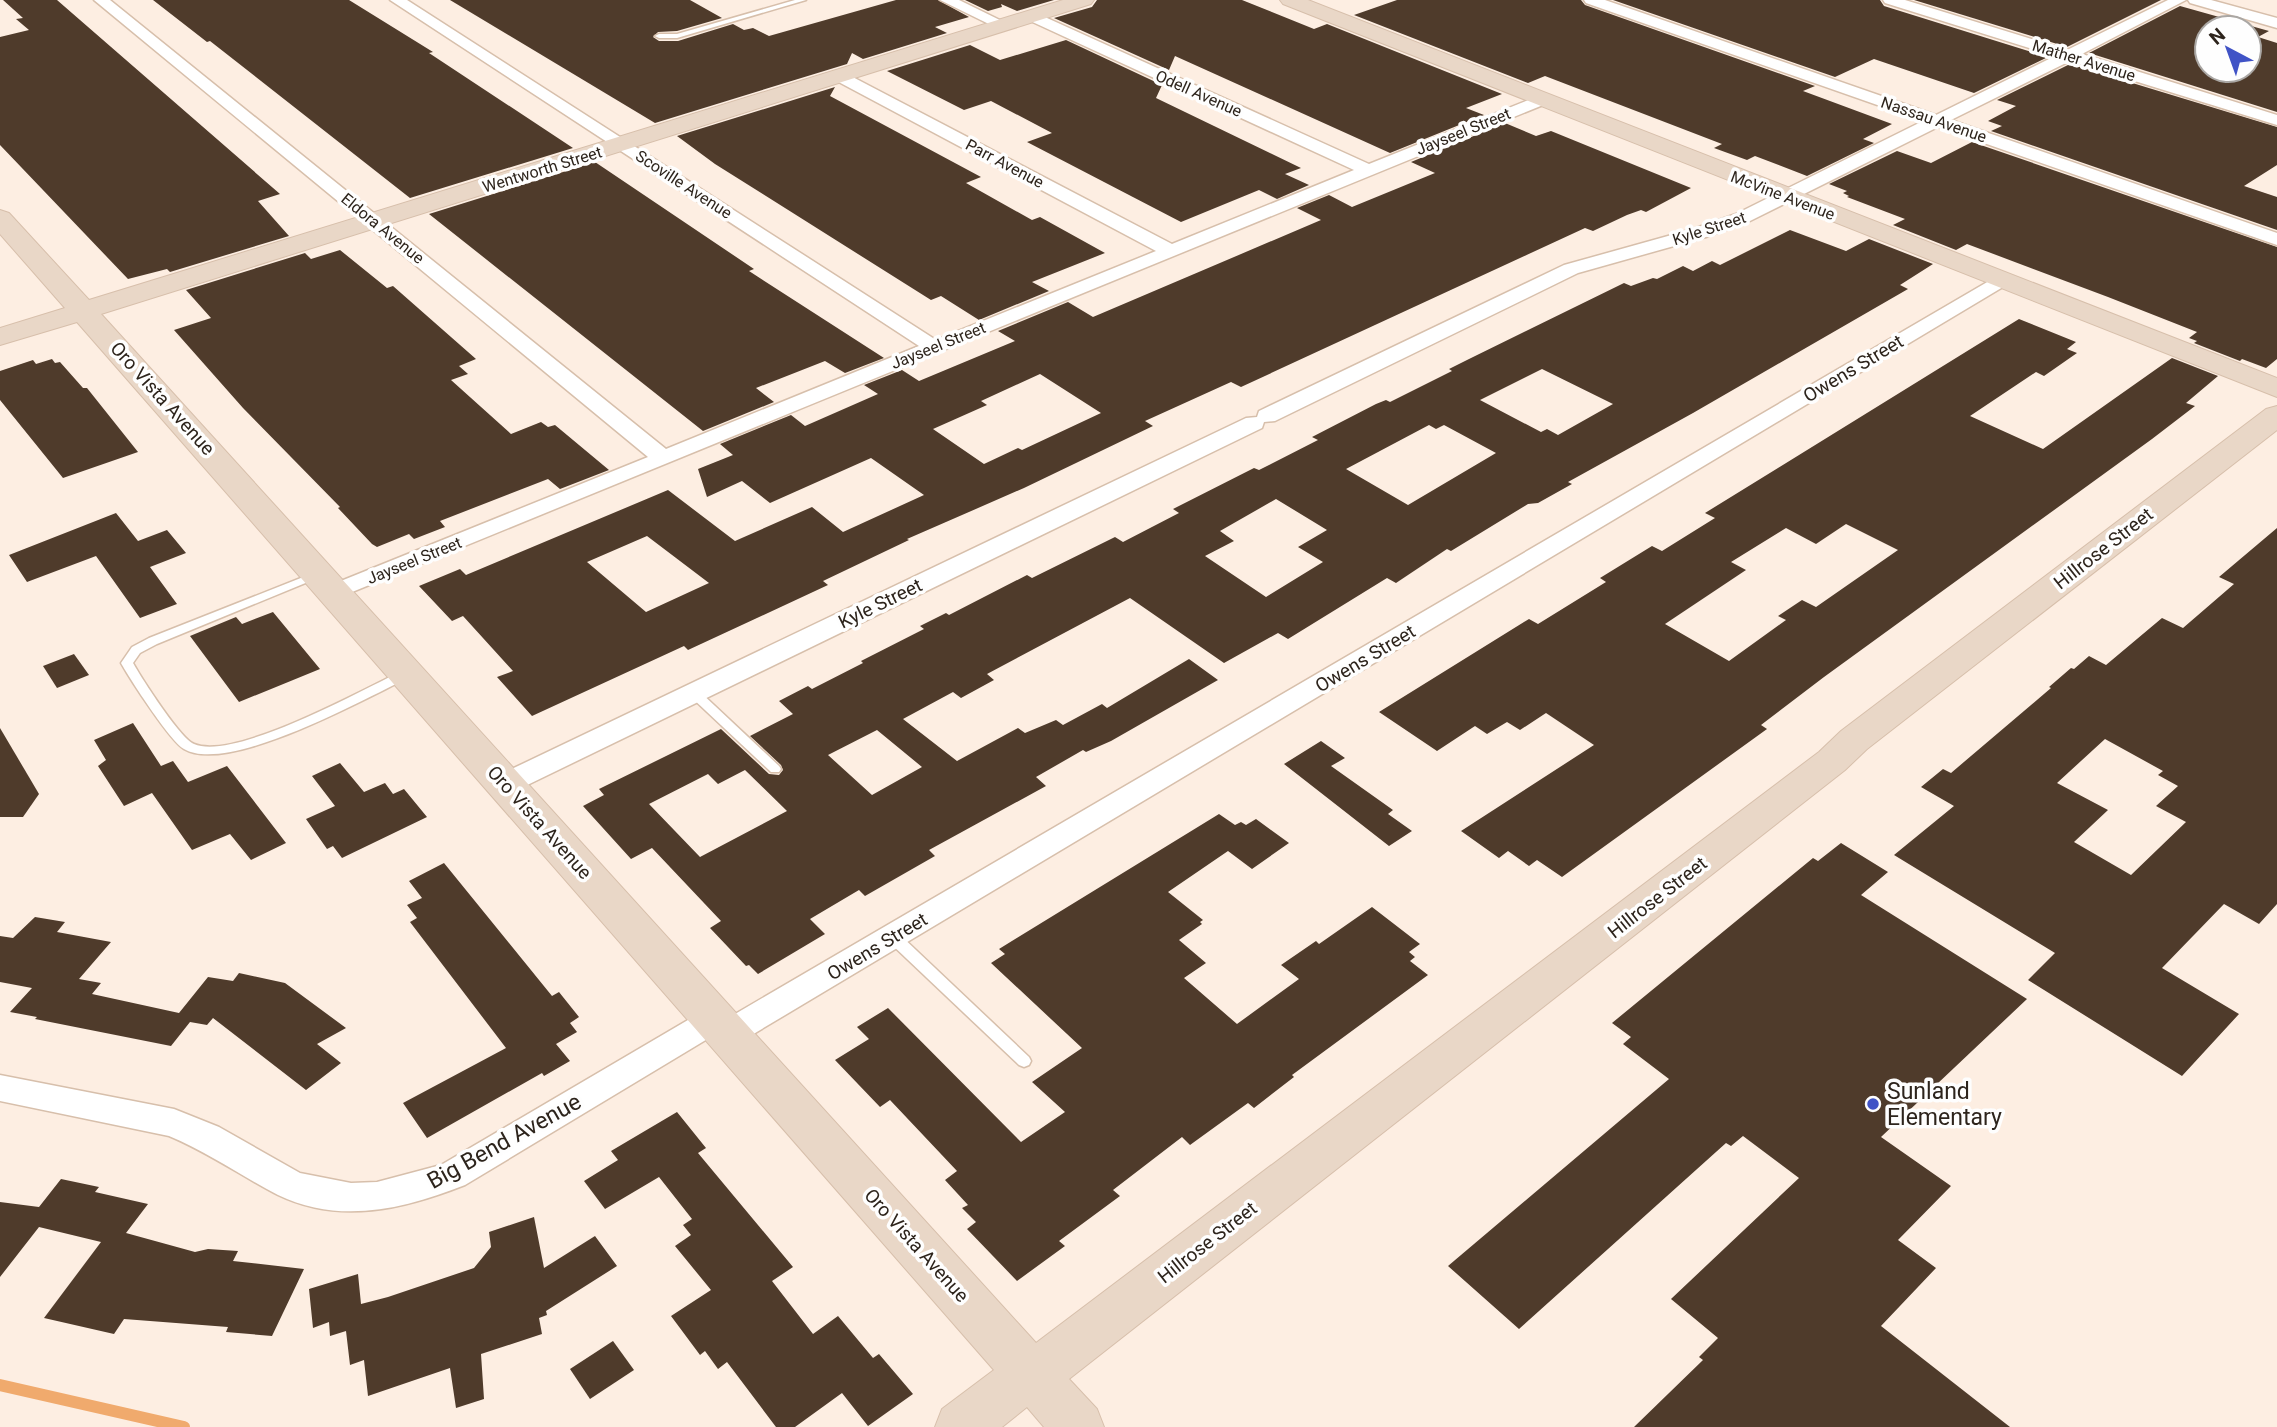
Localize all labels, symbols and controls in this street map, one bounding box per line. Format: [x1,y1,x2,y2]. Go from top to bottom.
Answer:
north arrow [2193,14,2263,84]
text: N [2205,23,2230,50]
street label: Mather Avenue [2030,36,2138,85]
street label: Odell Avenue [1153,66,1245,121]
street label: Nassau Avenue [1879,93,1989,146]
street label: Jayseel Street [1413,104,1513,159]
street label: Parr Avenue [962,135,1047,192]
street label: Wentworth Street [480,142,604,197]
street label: Scoville Avenue [632,146,735,223]
street label: McVine Avenue [1728,167,1838,224]
street label: Eldora Avenue [337,189,428,268]
street label: Kyle Street [1670,208,1748,249]
street label: Jayseel Street [888,318,988,373]
street label: Owens Street [1799,330,1907,407]
street label: Oro Vista Avenue [106,337,220,460]
street label: Hillrose Street [2049,503,2157,594]
street label: Jayseel Street [364,533,464,588]
street label: Kyle Street [835,573,926,634]
street label: Owens Street [1311,620,1419,697]
street label: Oro Vista Avenue [483,761,597,884]
street label: Hillrose Street [1603,852,1711,943]
street label: Owens Street [823,908,931,985]
place label: Sunland Elementary [1887,1078,2002,1131]
street label: Big Bend Avenue [423,1088,586,1195]
marker: Sunland Elementary [1865,1096,1881,1112]
street label: Oro Vista Avenue [860,1184,974,1307]
street label: Hillrose Street [1153,1197,1261,1288]

